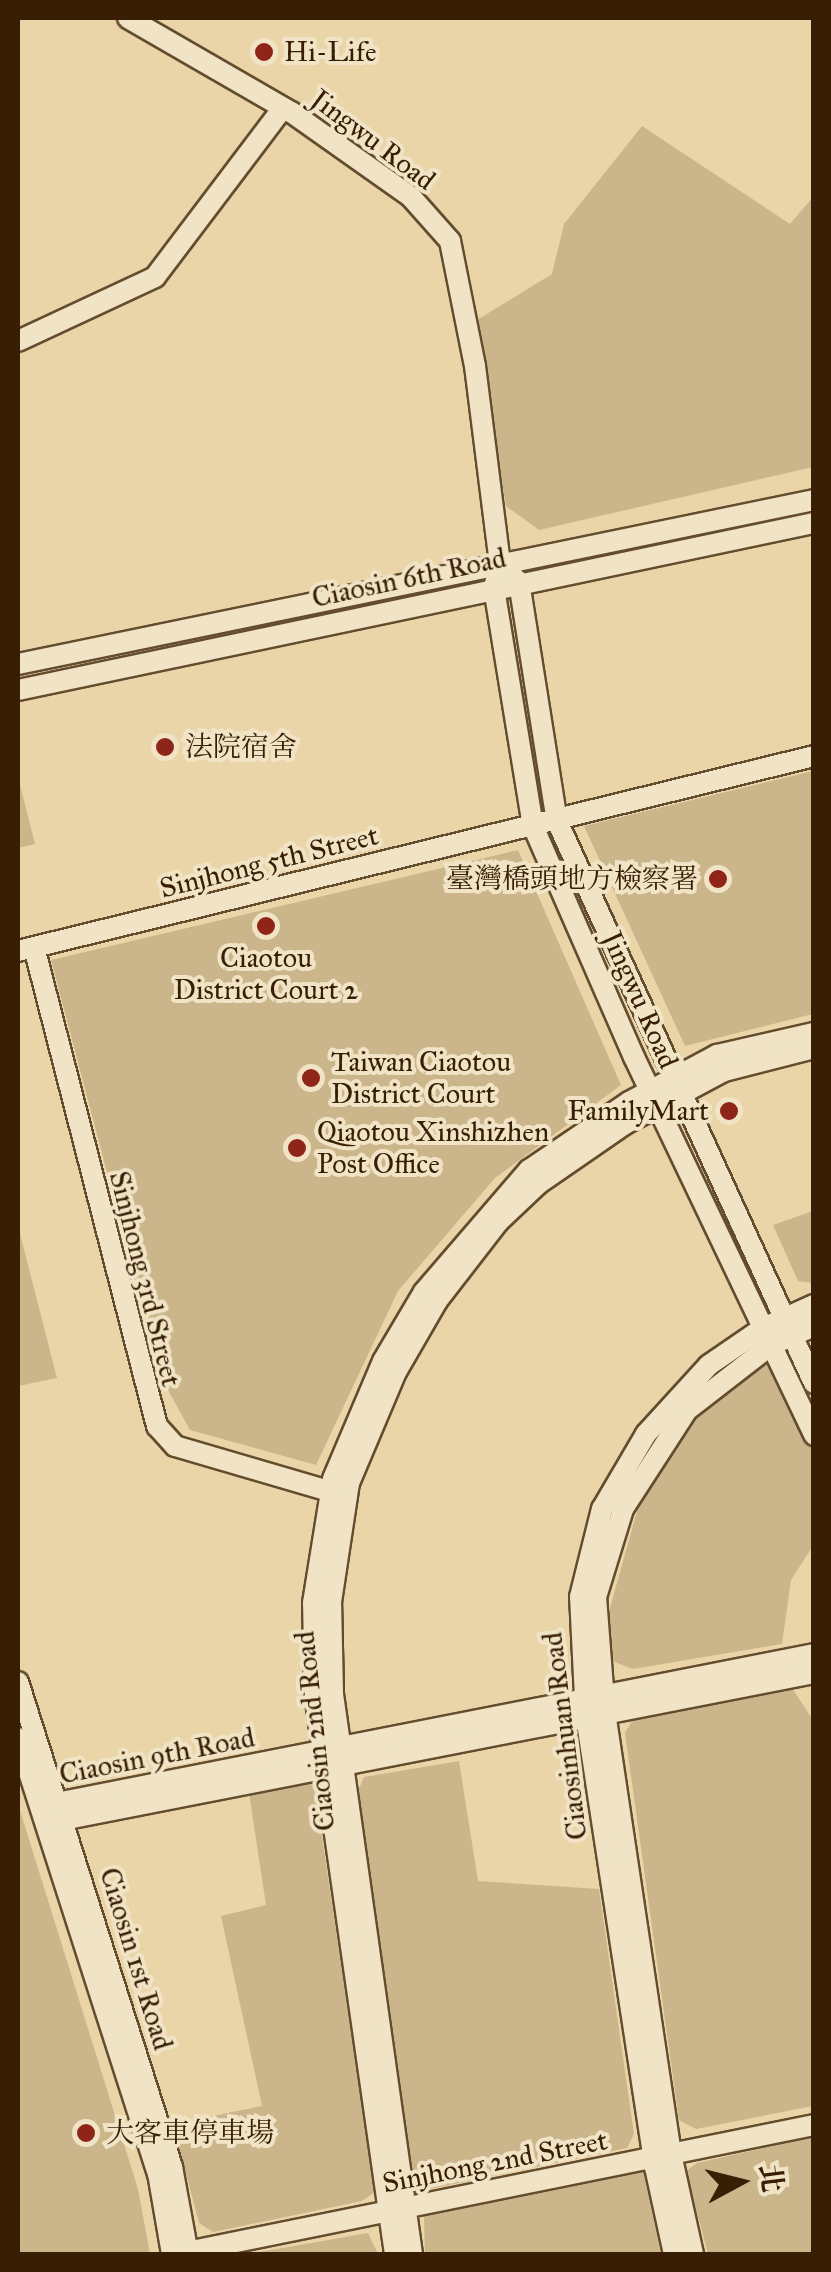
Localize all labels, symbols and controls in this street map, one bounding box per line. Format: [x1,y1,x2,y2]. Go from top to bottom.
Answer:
place label: Hi-Life [284,35,377,69]
marker: Hi-Life [253,41,275,63]
street label: Jingwu Road [304,82,442,198]
street label: Ciaosin 6th Road [309,541,509,615]
place label: 法院宿舍 [185,730,297,764]
marker: 法院宿舍 [154,736,176,758]
street label: Sinjhong 5th Street [156,819,382,905]
place label: 臺灣橋頭地方檢察署 [446,862,698,896]
marker: 臺灣橋頭地方檢察署 [707,868,729,890]
marker: Ciaotou District Court 2 [255,915,277,937]
street label: Jingwu Road [595,926,685,1074]
place label: Ciaotou District Court 2 [174,941,358,1007]
place label: Taiwan Ciaotou District Court [331,1045,511,1111]
marker: Taiwan Ciaotou District Court [300,1067,322,1089]
place label: FamilyMart [568,1094,709,1128]
marker: FamilyMart [718,1100,740,1122]
place label: Qiaotou Xinshizhen Post Office [317,1115,549,1181]
marker: Qiaotou Xinshizhen Post Office [286,1137,308,1159]
street label: Sinjhong 3rd Street [102,1168,188,1390]
street label: Ciaosin 2nd Road [288,1629,342,1833]
street label: Ciaosinhuan Road [536,1630,594,1842]
street label: Ciaosin 9th Road [57,1721,257,1791]
street label: Ciaosin 1st Road [92,1864,180,2054]
place label: 大客車停車場 [106,2116,274,2150]
marker: 大客車停車場 [75,2122,97,2144]
street label: Sinjhong 2nd Street [380,2124,610,2200]
north arrow [691,2132,791,2232]
text: 北 [752,2162,790,2194]

